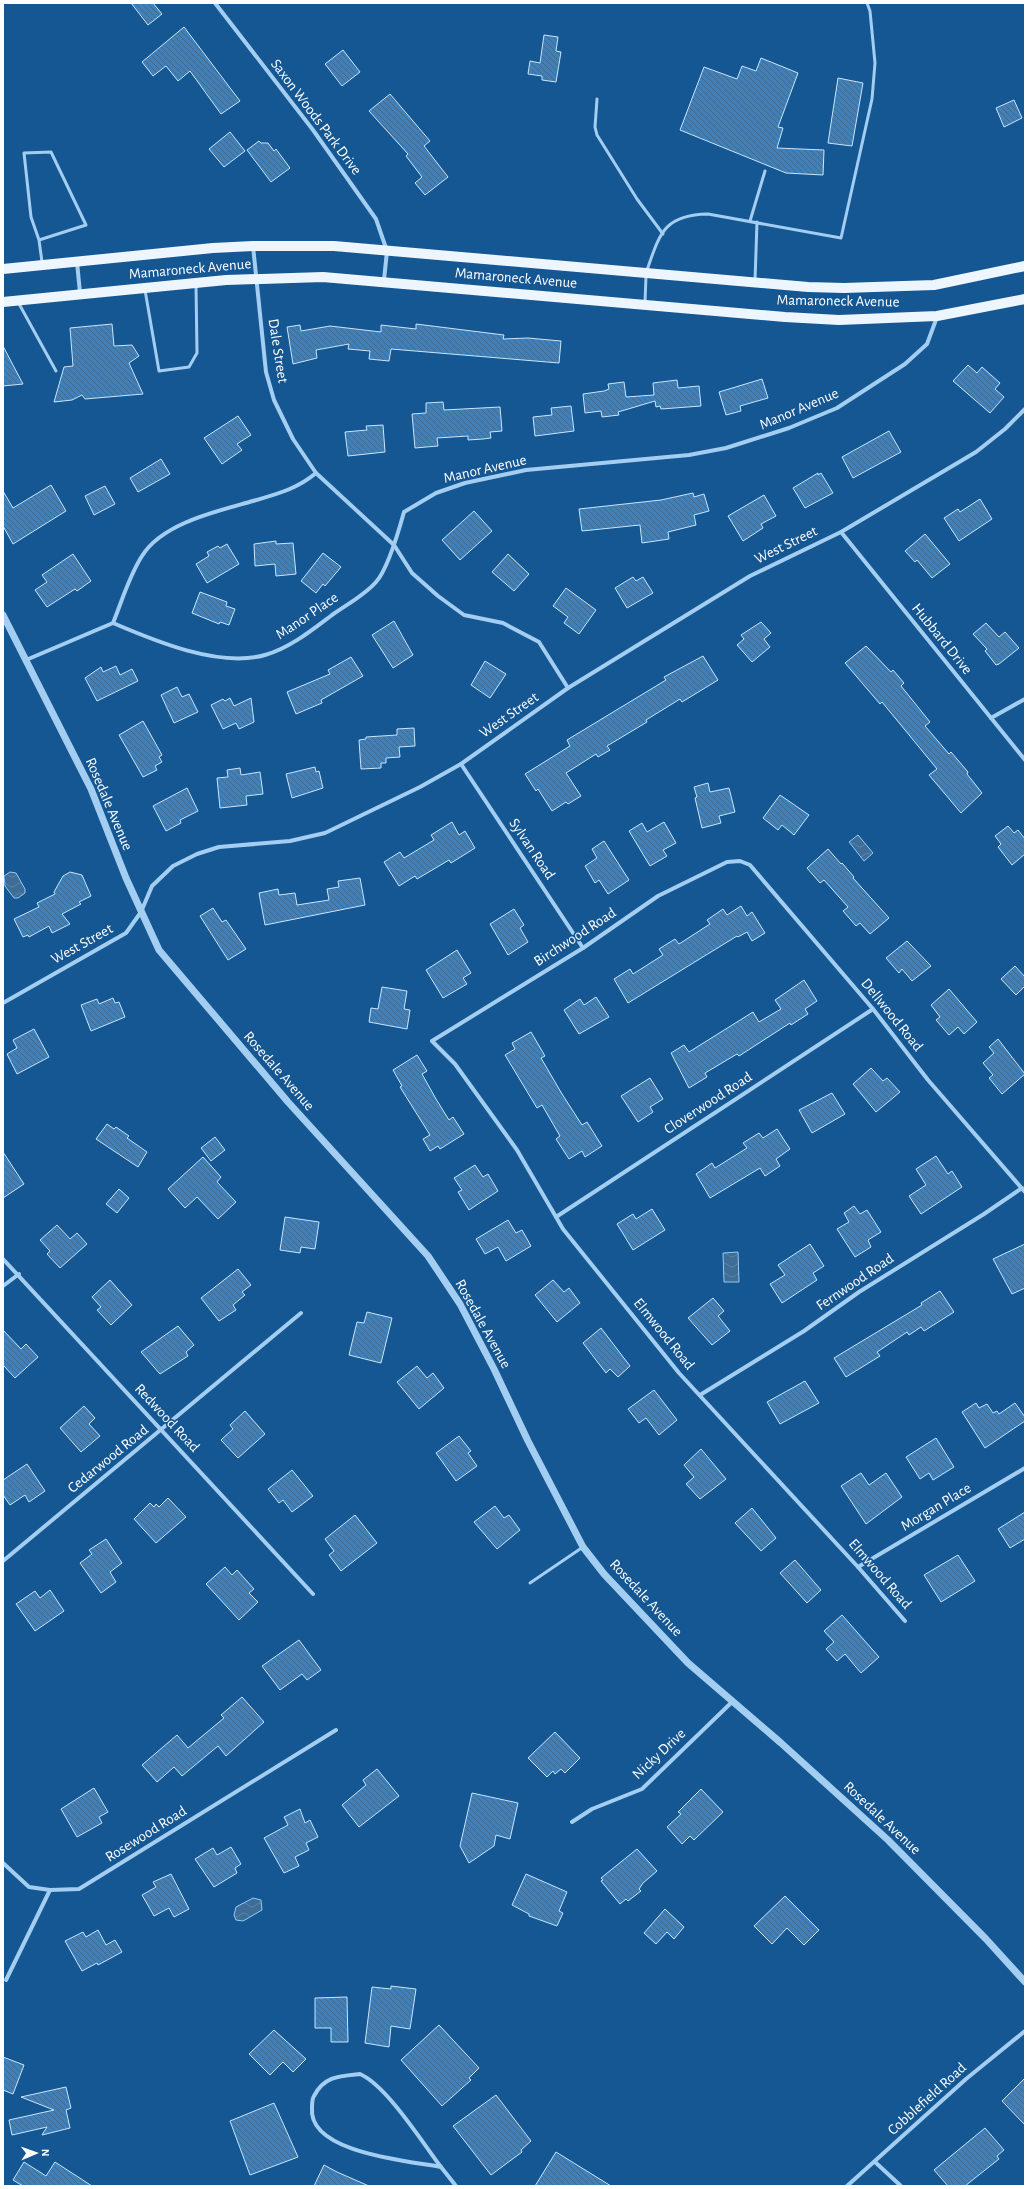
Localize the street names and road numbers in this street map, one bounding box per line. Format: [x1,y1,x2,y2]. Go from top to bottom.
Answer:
street label: Saxon Woods Park Drive [268,56,364,178]
street label: Mamaroneck Avenue [128,256,252,282]
street label: Mamaroneck Avenue [454,265,578,291]
street label: Mamaroneck Avenue [776,292,900,310]
street label: Dale Street [266,318,291,384]
street label: Manor Avenue [757,386,841,432]
street label: Manor Avenue [442,452,528,486]
street label: West Street [752,523,820,567]
street label: Manor Place [273,590,341,642]
street label: Hubbard Drive [909,601,975,677]
street label: West Street [477,689,541,741]
street label: Rosedale Avenue [83,755,135,853]
street label: Sylvan Road [506,816,558,882]
street label: Birchwood Road [531,905,619,969]
street label: West Street [49,921,115,967]
street label: Dellwood Road [858,976,926,1054]
street label: Rosedale Avenue [241,1029,317,1113]
street label: Cloverwood Road [661,1069,755,1137]
street label: Fernwood Road [814,1251,897,1313]
street label: Rosedale Avenue [452,1277,514,1371]
street label: Elmwood Road [631,1295,697,1373]
street label: Redwood Road [132,1381,202,1455]
street label: Cedarwood Road [65,1422,151,1496]
street label: Morgan Place [898,1480,974,1534]
street label: Elmwood Road [846,1536,914,1612]
street label: Rosedale Avenue [607,1557,685,1639]
street label: Nicky Drive [630,1726,689,1782]
street label: Rosedale Avenue [841,1779,923,1857]
street label: Rosewood Road [103,1803,189,1865]
street label: Cobblefield Road [885,2060,969,2138]

